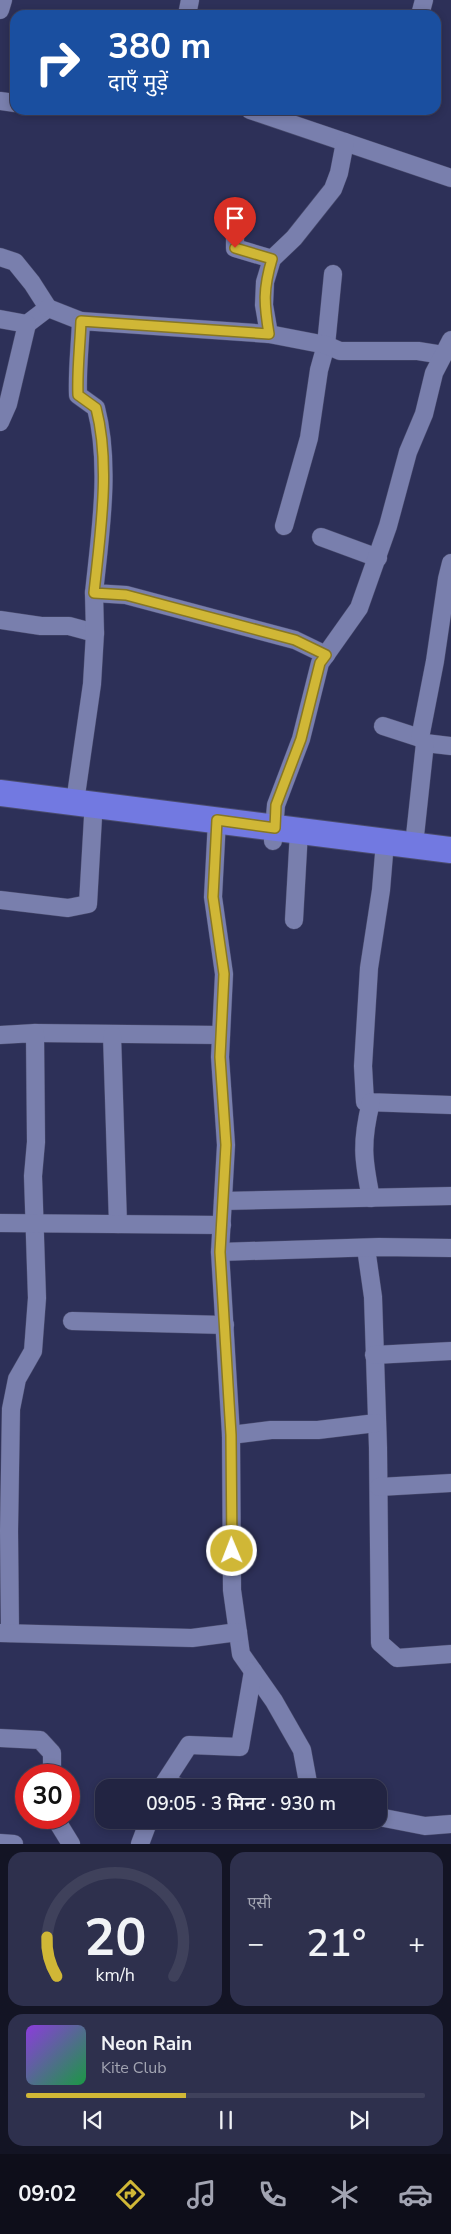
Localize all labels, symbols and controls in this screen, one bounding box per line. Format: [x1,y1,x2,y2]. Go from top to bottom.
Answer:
text: 380 m [108,23,211,70]
icon: right [25,30,90,95]
text: दाएँ मुड़ें [108,68,168,98]
pin [214,197,256,248]
icon: arrive [221,204,249,232]
position arrow [205,1524,257,1576]
speed limit sign: 30 [15,1764,80,1829]
text: 09:05 · 3 मिनट · 930 m [146,1791,336,1817]
text: एसी [248,1892,271,1914]
text: 20 [84,1902,146,1973]
text: 21° [306,1918,366,1969]
text: − [248,1925,264,1963]
text: + [408,1925,425,1963]
text: km/h [95,1963,134,1987]
text: Neon Rain [101,2031,192,2057]
text: Kite Club [101,2057,167,2079]
icon: previous [79,2106,107,2134]
icon: pause [212,2106,240,2134]
icon: next [345,2106,373,2134]
icon: directions [113,2177,148,2212]
icon: music [184,2177,219,2212]
icon: phone [255,2177,290,2212]
icon: climate [327,2177,362,2212]
icon: car [398,2177,433,2212]
text: 09:02 [18,2179,76,2209]

